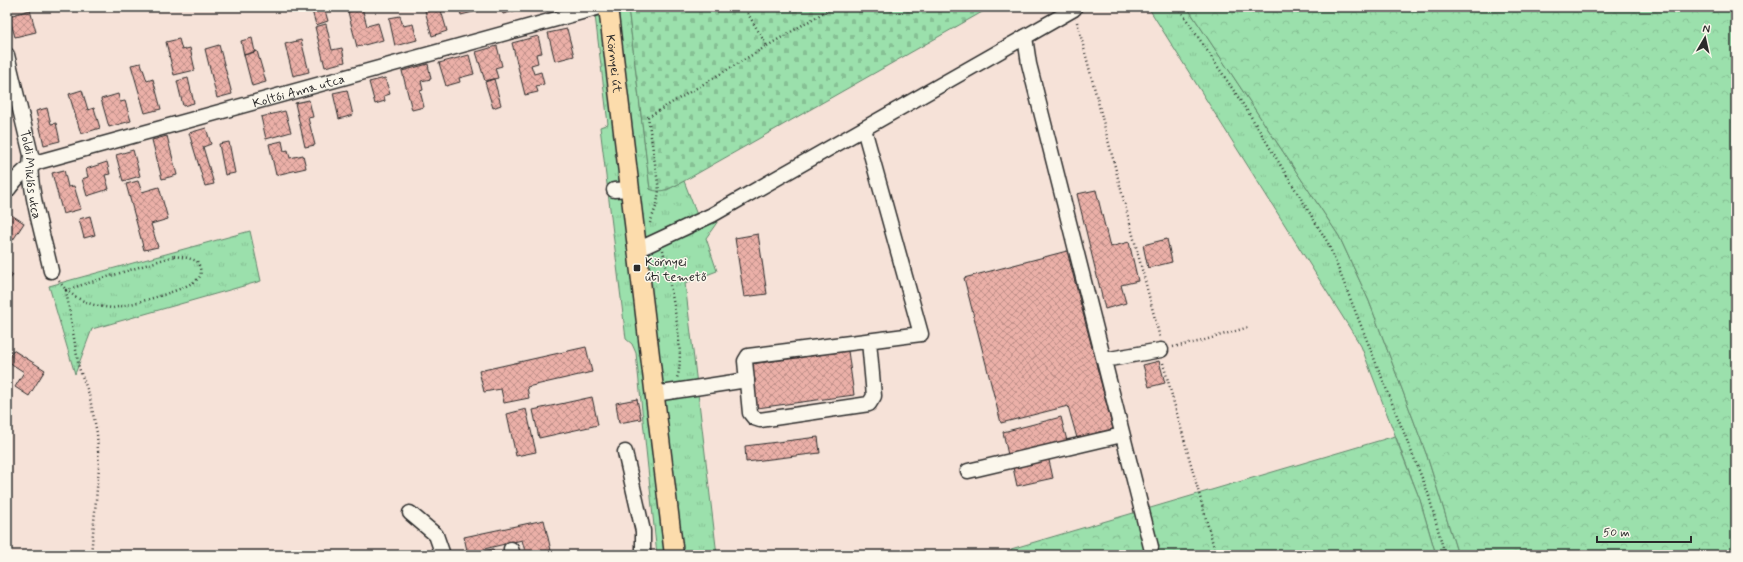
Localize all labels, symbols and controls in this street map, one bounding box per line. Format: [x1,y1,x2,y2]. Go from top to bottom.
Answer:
north arrow [1685,18,1725,58]
text: N [1702,22,1711,37]
street label: Környei út [601,33,625,94]
street label: Koltói Anna utca [251,71,347,112]
street label: Toldi Miklós utca [15,128,45,221]
place label: Környei úti temető [645,254,707,286]
marker: Környei úti temető [632,263,642,273]
scale bar [1597,518,1691,544]
text: 50 m [1603,525,1630,541]

